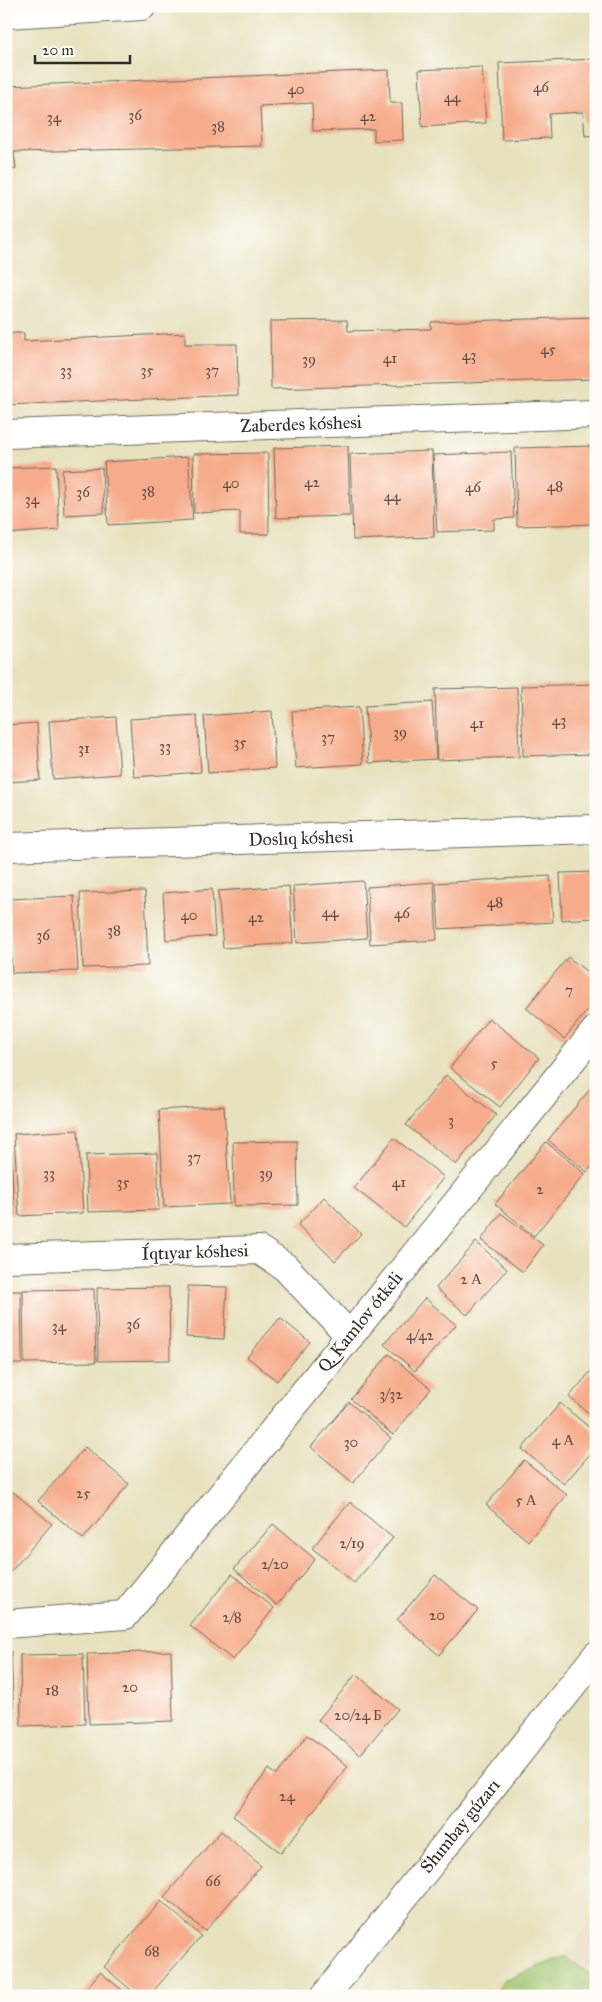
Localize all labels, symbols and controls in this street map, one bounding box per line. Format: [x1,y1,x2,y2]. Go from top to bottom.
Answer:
scale bar [35,32,130,64]
text: 20 m [42,41,74,59]
house number: 46 [533,78,550,96]
house number: 40 [287,80,305,98]
house number: 44 [444,88,461,106]
house number: 36 [128,106,143,124]
house number: 42 [360,107,376,125]
house number: 34 [47,108,62,126]
house number: 38 [211,117,225,135]
house number: 45 [540,340,556,358]
house number: 43 [462,346,476,364]
house number: 41 [383,349,397,367]
house number: 39 [302,350,316,368]
house number: 33 [60,361,72,379]
house number: 35 [141,361,154,379]
house number: 37 [205,361,219,379]
street label: Zaberdes kóshesi [240,411,362,437]
house number: 42 [304,473,320,491]
house number: 40 [222,474,240,492]
house number: 48 [547,477,563,495]
house number: 46 [465,478,482,496]
house number: 38 [141,482,155,500]
house number: 36 [76,483,91,501]
house number: 44 [384,487,401,505]
house number: 34 [25,490,40,508]
house number: 43 [552,711,566,729]
house number: 41 [470,714,484,732]
house number: 39 [393,723,407,741]
house number: 37 [321,728,335,746]
house number: 35 [234,733,247,751]
house number: 33 [159,737,171,755]
house number: 31 [78,739,90,757]
street label: Doslıq kóshesi [248,825,354,852]
house number: 48 [487,893,503,911]
house number: 44 [322,903,339,921]
house number: 46 [394,904,411,922]
house number: 40 [180,906,198,924]
house number: 42 [248,908,264,926]
house number: 38 [107,921,121,939]
house number: 36 [36,926,51,944]
house number: 7 [565,981,573,999]
house number: 5 [491,1054,498,1072]
house number: 3 [448,1111,454,1129]
house number: 37 [187,1148,201,1166]
house number: 33 [43,1164,55,1182]
house number: 39 [259,1164,273,1182]
house number: 35 [117,1173,130,1191]
house number: 41 [392,1173,406,1191]
house number: 2 [536,1180,544,1198]
street label: Íqtıyar kóshesi [141,1237,249,1266]
street label: Q. Kamlov ótkeli [313,1267,407,1377]
house number: 2 А [460,1270,482,1288]
house number: 36 [126,1315,141,1333]
house number: 34 [52,1317,67,1335]
house number: 4/42 [406,1326,434,1344]
house number: 3/32 [379,1385,403,1403]
house number: 4 А [552,1431,574,1449]
house number: 30 [344,1433,358,1451]
house number: 25 [76,1484,90,1502]
house number: 5 А [515,1491,537,1509]
house number: 2/19 [339,1534,365,1552]
house number: 2/20 [261,1555,289,1573]
house number: 20 [429,1606,445,1624]
house number: 2/8 [222,1608,242,1626]
house number: 20 [122,1678,138,1696]
house number: 18 [45,1681,59,1699]
house number: 20/24 Б [334,1706,382,1724]
street label: Shımbay gúzarı [415,1775,505,1878]
house number: 24 [279,1787,296,1805]
house number: 66 [205,1872,222,1890]
house number: 68 [144,1942,160,1960]

